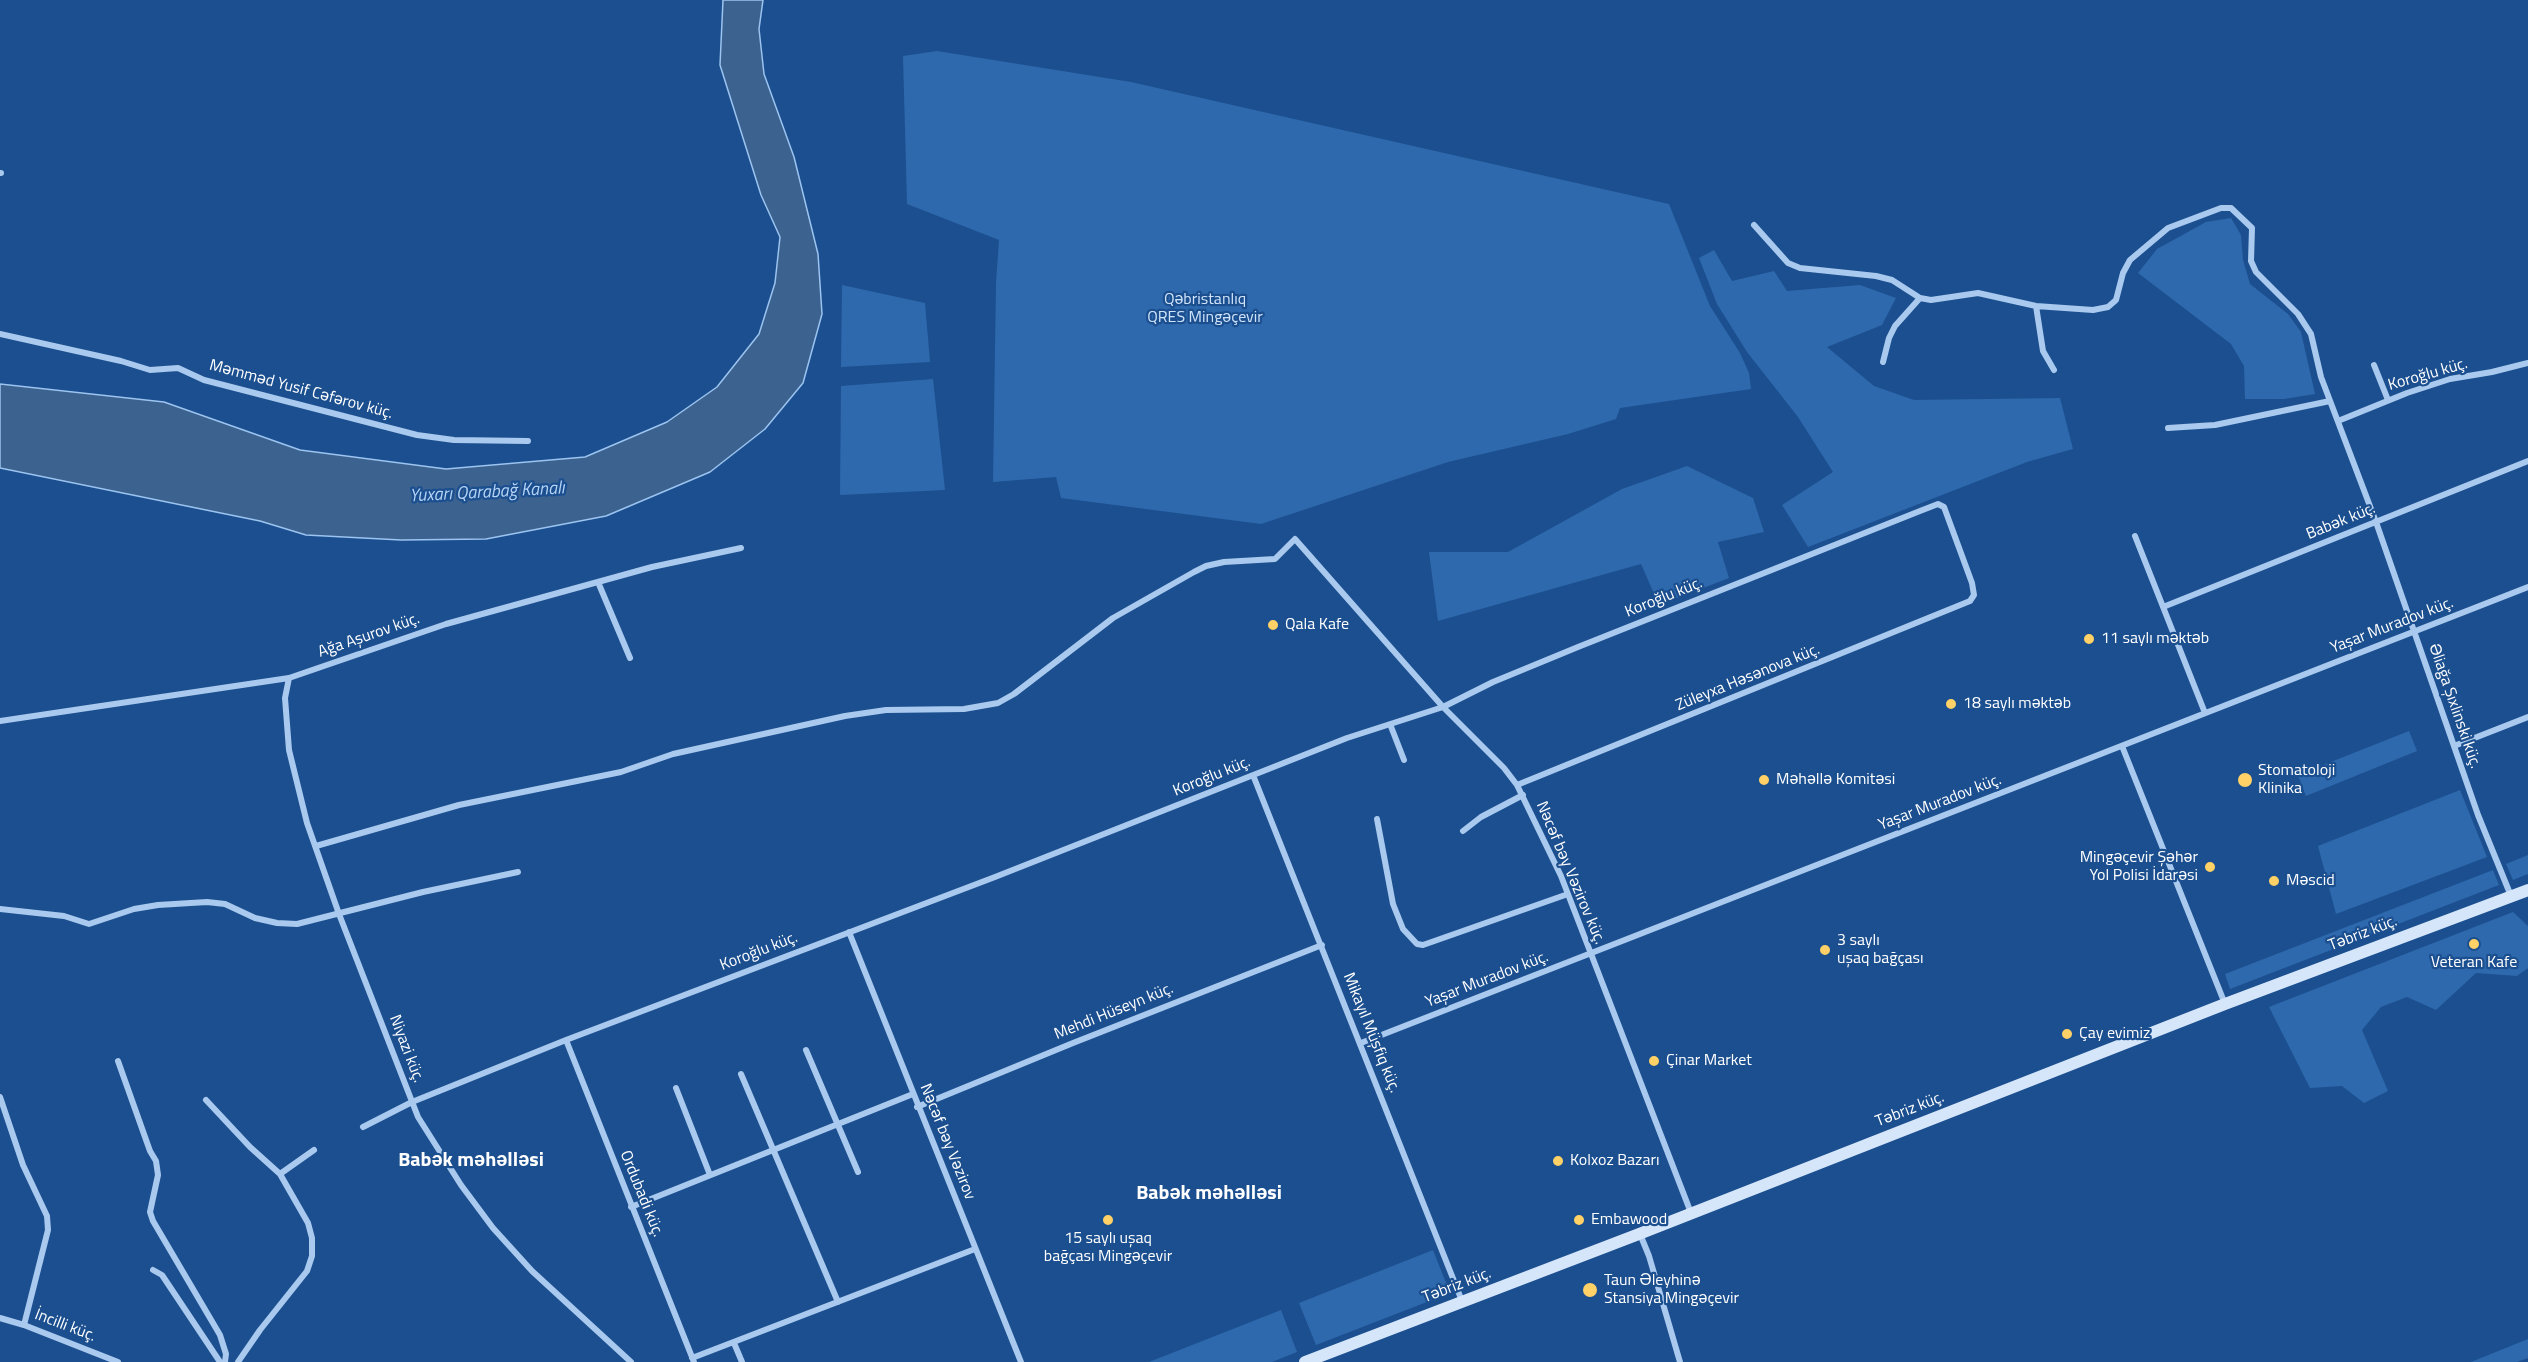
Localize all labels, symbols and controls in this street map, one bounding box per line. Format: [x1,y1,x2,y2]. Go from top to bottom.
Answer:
park label: Qəbristanlıq QRES Mingəçevir [1147,290,1263,328]
street label: Koroğlu küç. [2386,355,2470,395]
street label: Məmməd Yusif Cəfərov küç. [207,356,395,424]
water label: Yuxarı Qarabağ Kanalı [409,478,565,508]
street label: Babək küç. [2304,499,2378,545]
street label: Koroğlu küç. [1623,574,1705,622]
street label: Yaşar Muradov küç. [2328,594,2456,658]
street label: Ağa Aşurov küç. [316,610,422,662]
place label: Qala Kafe [1285,615,1349,635]
marker: Qala Kafe [1266,618,1280,632]
place label: 11 saylı məktəb [2101,629,2209,649]
marker: 11 saylı məktəb [2082,632,2096,646]
street label: Züleyxa Həsənova küç. [1673,640,1823,716]
street label: Əliağa Şıxlinski küç. [2424,641,2484,771]
place label: 18 saylı məktəb [1963,694,2071,714]
marker: 18 saylı məktəb [1944,697,1958,711]
street label: Koroğlu küç. [1171,753,1253,801]
place label: Stomatoloji Klinika [2258,761,2335,799]
place label: Məhəllə Komitəsi [1776,770,1895,790]
street label: Yaşar Muradov küç. [1876,771,2004,835]
marker: Stomatoloji Klinika [2236,771,2254,789]
marker: Məhəllə Komitəsi [1757,773,1771,787]
street label: Nəcəf bəy Vəzirov küç. [1531,799,1609,947]
place label: Mingəçevir Şəhər Yol Polisi İdarəsi [2080,848,2198,886]
marker: Mingəçevir Şəhər Yol Polisi İdarəsi [2203,860,2217,874]
place label: Məscid [2286,871,2335,891]
marker: Məscid [2267,874,2281,888]
street label: Təbriz küç. [2326,912,2400,956]
street label: Koroğlu küç. [717,928,801,976]
place label: 3 saylı uşaq bağçası [1837,931,1923,969]
marker: Veteran Kafe [2467,937,2481,951]
marker: 3 saylı uşaq bağçası [1818,943,1832,957]
street label: Yaşar Muradov küç. [1423,948,1551,1012]
place label: Veteran Kafe [2431,953,2517,973]
street label: Mikayıl Müşfiq küç. [1338,970,1404,1096]
street label: Mehdi Hüseyn küç. [1052,979,1176,1045]
street label: Niyazi küç. [384,1013,428,1085]
place label: Çay evimiz [2079,1024,2150,1044]
marker: Çay evimiz [2060,1027,2074,1041]
place label: Çinar Market [1666,1051,1752,1071]
marker: Çinar Market [1647,1054,1661,1068]
street label: Nəcəf bəy Vəzirov [915,1081,979,1203]
street label: Təbriz küç. [1873,1088,1947,1132]
street label: Ordubadi küç. [615,1148,667,1240]
district label: Babək məhəlləsi [398,1149,544,1173]
place label: Kolxoz Bazarı [1570,1151,1659,1171]
marker: Kolxoz Bazarı [1551,1154,1565,1168]
district label: Babək məhəlləsi [1136,1182,1282,1206]
place label: Embawood [1591,1210,1667,1230]
marker: 15 saylı uşaq bağçası Mingəçevir [1101,1213,1115,1227]
marker: Embawood [1572,1213,1586,1227]
place label: 15 saylı uşaq bağçası Mingəçevir [1044,1229,1172,1267]
street label: Təbriz küç. [1420,1264,1494,1308]
place label: Taun Əleyhinə Stansiya Mingəçevir [1604,1271,1739,1309]
marker: Taun Əleyhinə Stansiya Mingəçevir [1581,1281,1599,1299]
street label: İncilli küç. [32,1306,98,1346]

